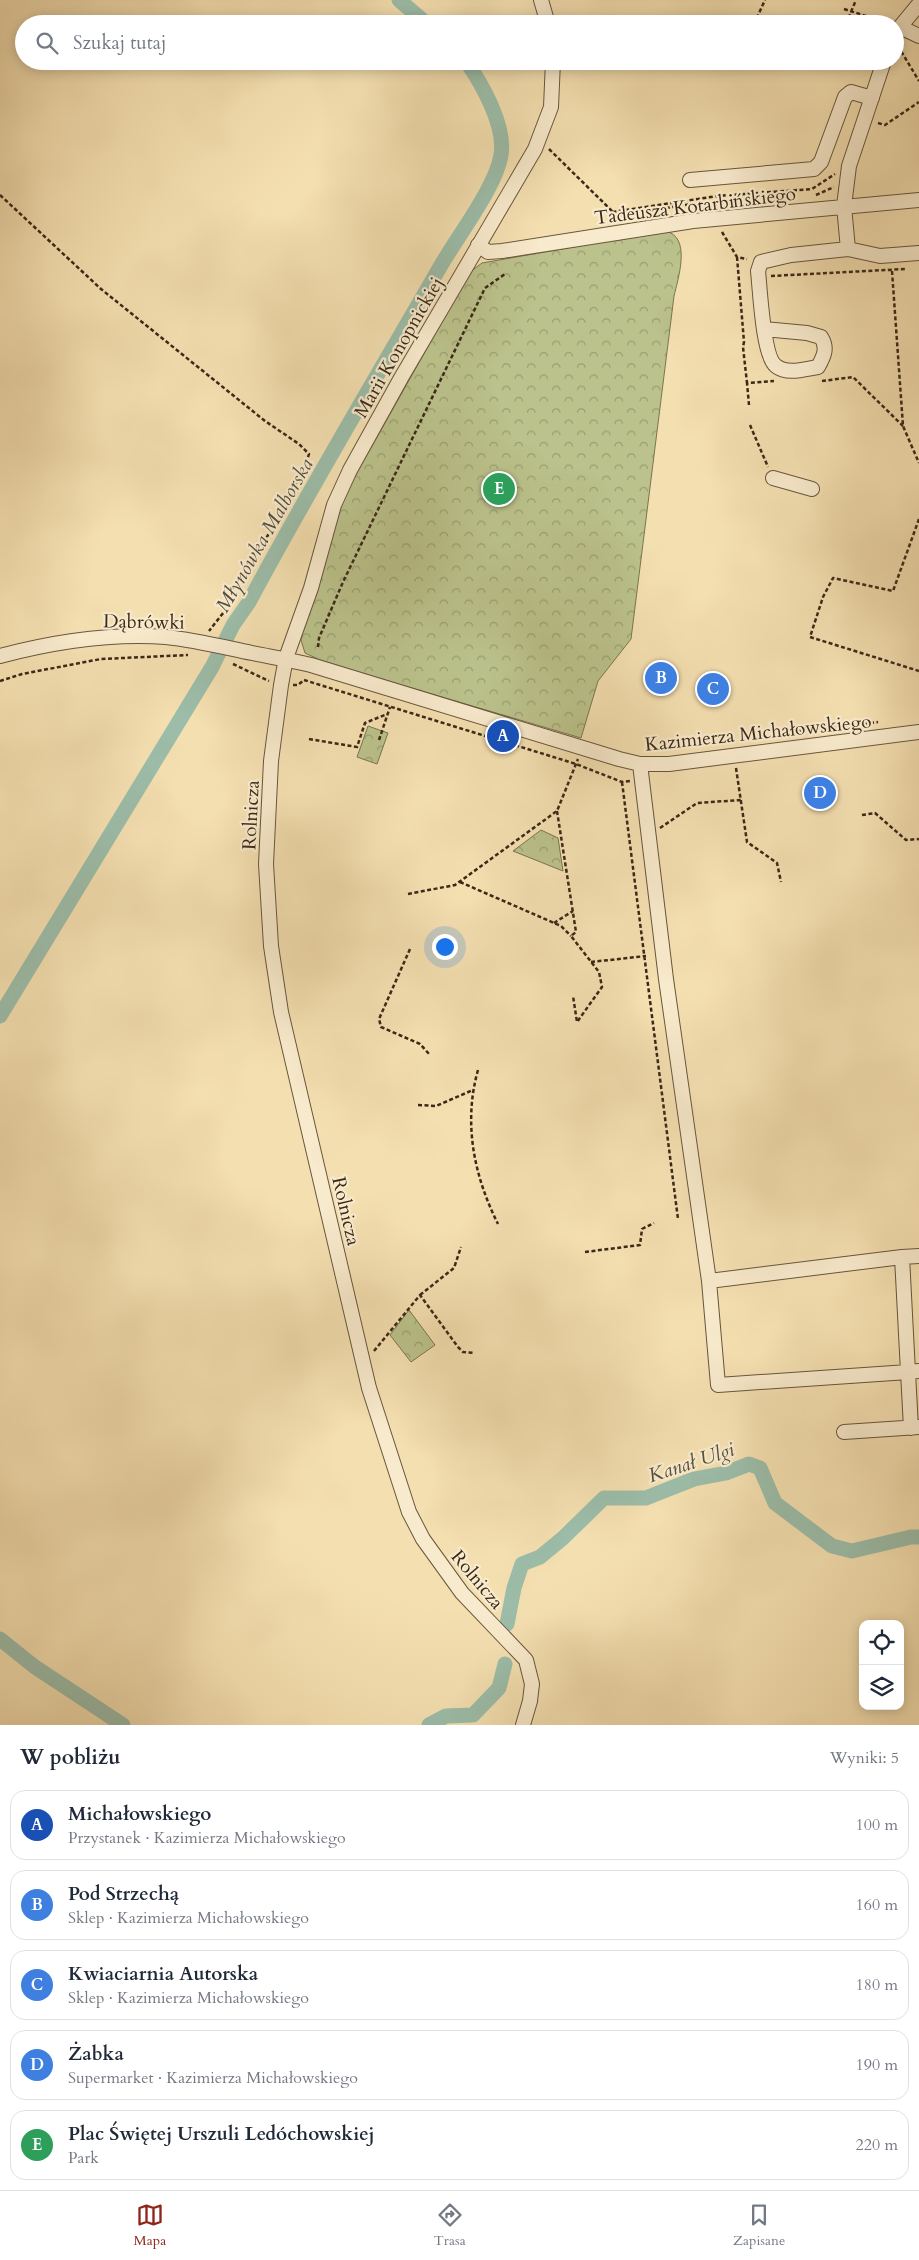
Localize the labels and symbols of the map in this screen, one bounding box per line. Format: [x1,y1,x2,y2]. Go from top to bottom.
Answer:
street label: Tadeusza Kotarbińskiego [593,181,797,231]
street label: Marii Konopnickiej [348,272,450,423]
water label: Młynówka Malborska [209,453,320,617]
pin: E [483,470,515,508]
street label: Dąbrówki [103,608,185,636]
pin: B [645,659,677,697]
pin: C [697,670,729,708]
street label: Kazimierza Michałowskiego [644,708,873,758]
pin: A [487,717,519,755]
pin: D [804,774,836,812]
street label: Rolnicza [236,780,266,851]
your location [432,934,458,960]
street label: Rolnicza [326,1174,367,1248]
water label: Kanał Ulgi [645,1436,738,1489]
street label: Rolnicza [445,1545,510,1615]

